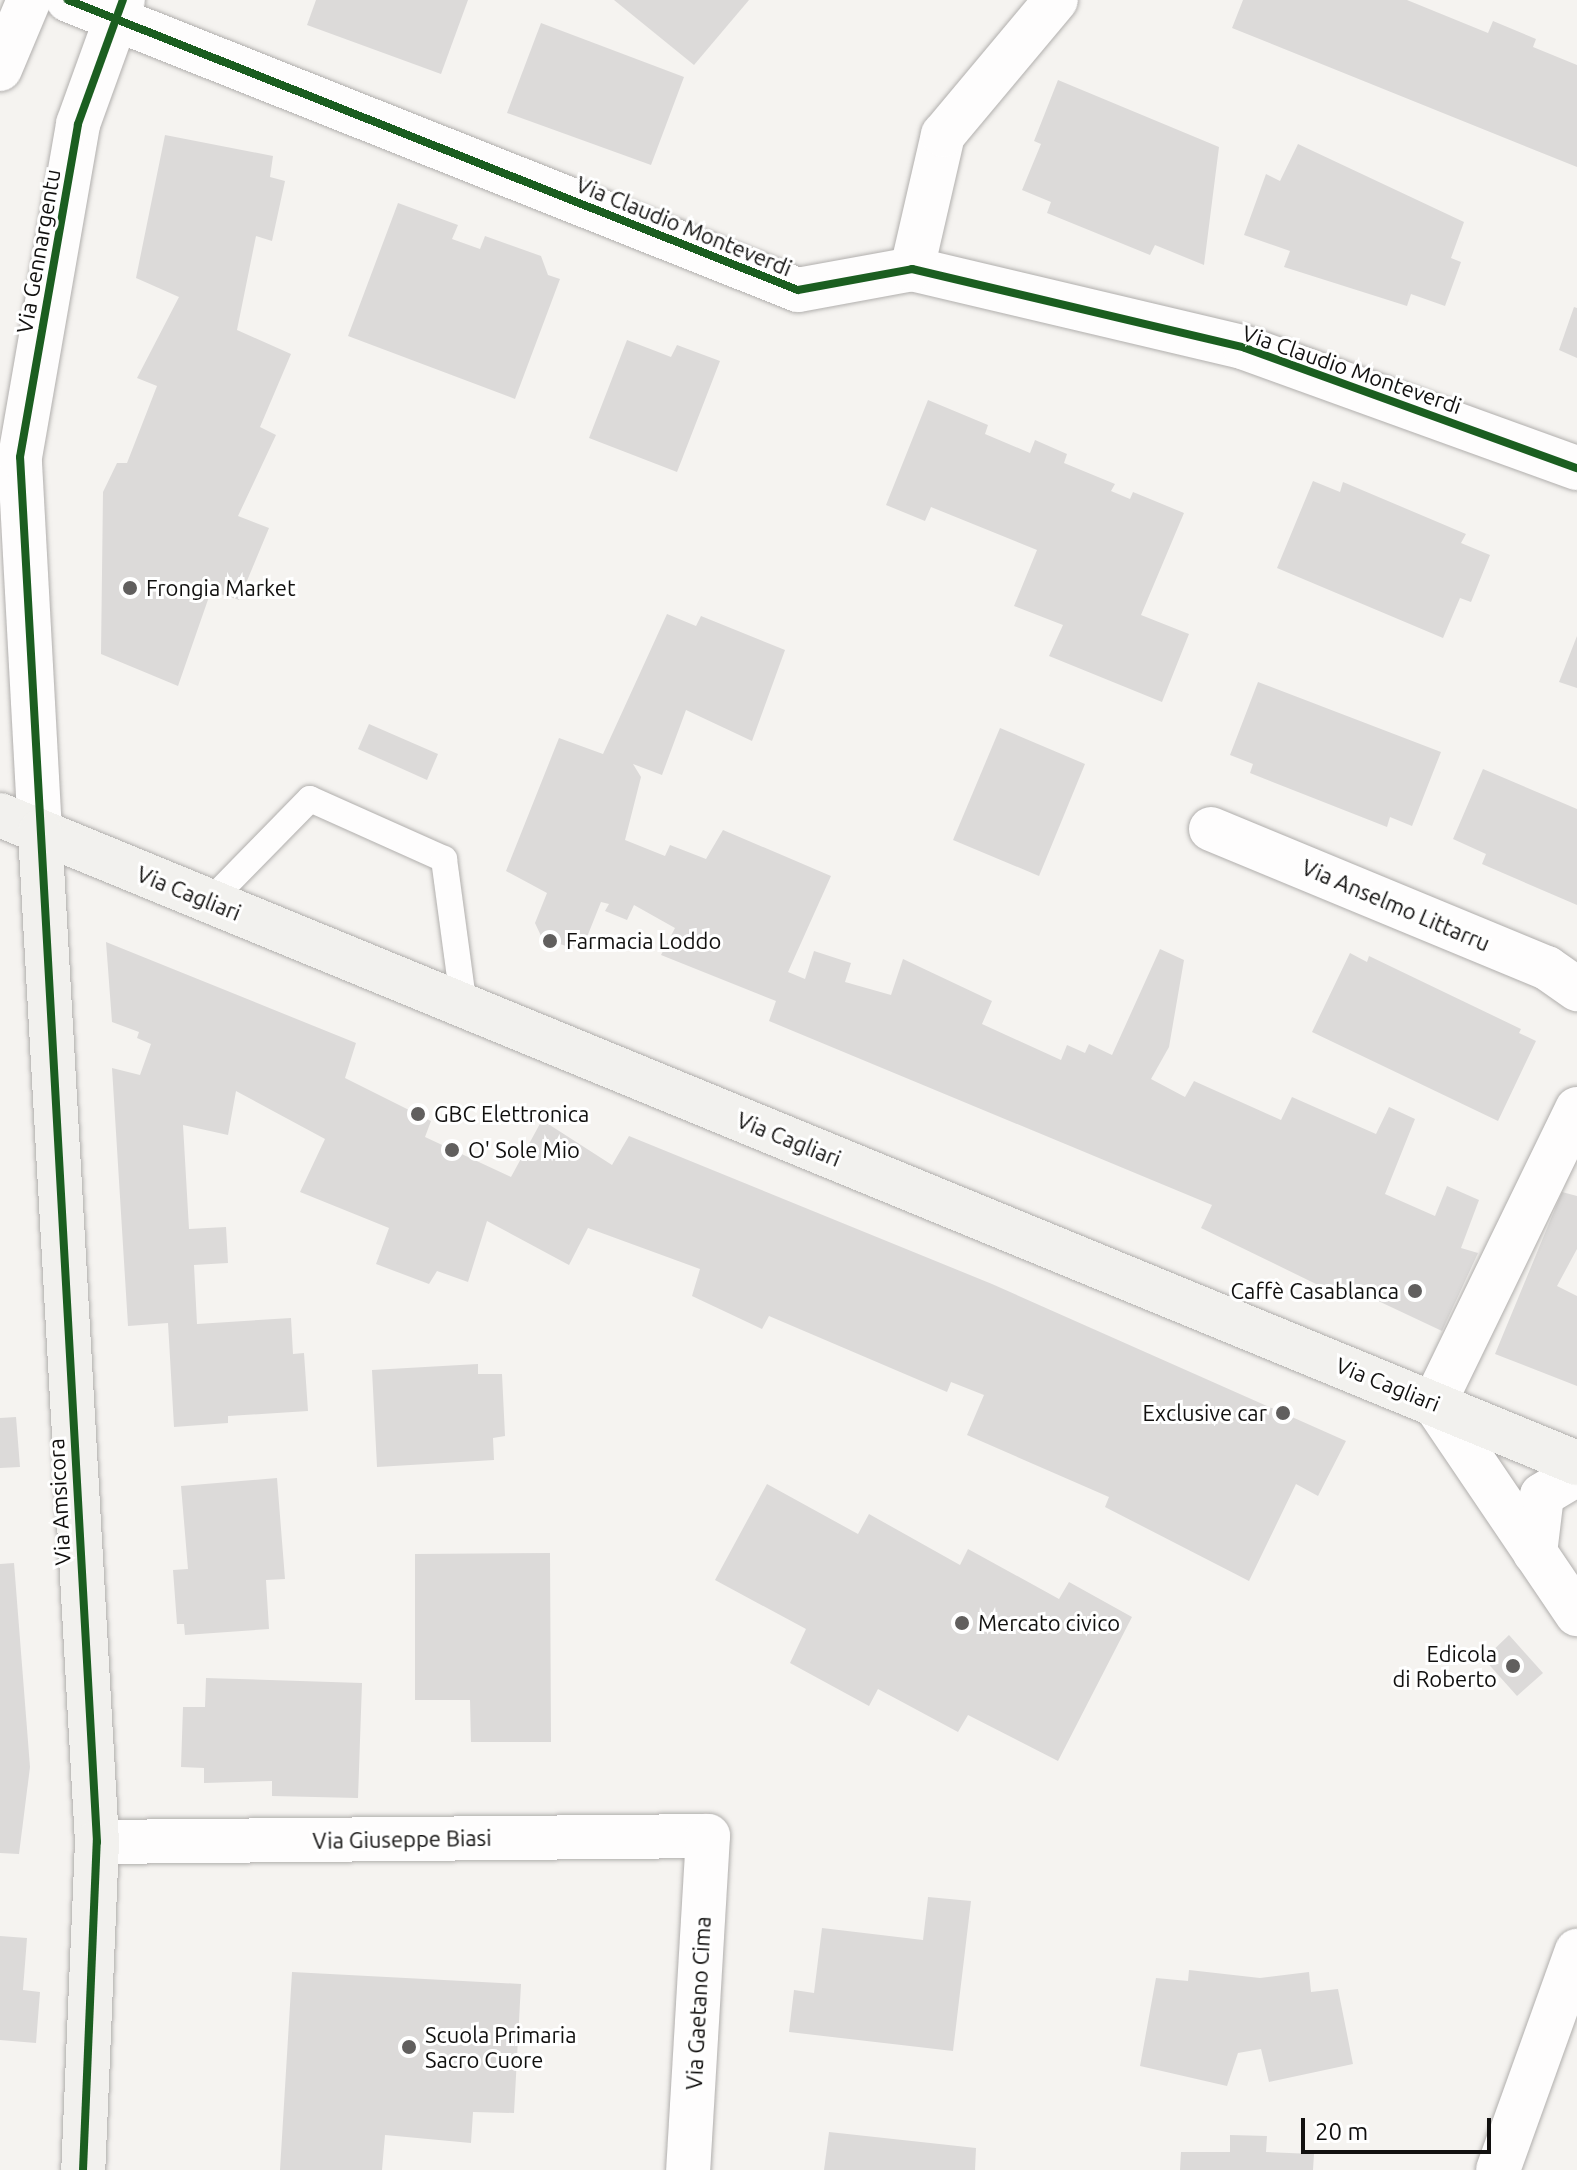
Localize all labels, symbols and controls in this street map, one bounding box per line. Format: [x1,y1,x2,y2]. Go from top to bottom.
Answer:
street label: Via Gennargentu [11,167,65,335]
street label: Via Claudio Monteverdi [572,171,796,281]
street label: Via Claudio Monteverdi [1239,319,1465,419]
place label: Frongia Market [146,575,296,601]
marker: Frongia Market [121,579,139,597]
street label: Via Anselmo Littarru [1298,853,1494,957]
street label: Via Cagliari [133,860,245,926]
place label: Farmacia Loddo [566,928,721,954]
marker: Farmacia Loddo [541,932,559,950]
place label: GBC Elettronica [434,1101,589,1127]
marker: GBC Elettronica [409,1105,427,1123]
street label: Via Cagliari [733,1106,845,1172]
place label: O' Sole Mio [468,1137,580,1163]
marker: O' Sole Mio [443,1141,461,1159]
place label: Caffè Casablanca [1231,1278,1399,1304]
marker: Caffè Casablanca [1406,1282,1424,1300]
street label: Via Cagliari [1332,1351,1444,1417]
place label: Exclusive car [1143,1400,1267,1426]
marker: Exclusive car [1274,1404,1292,1422]
street label: Via Amsicora [42,1438,76,1566]
place label: Mercato civico [978,1610,1120,1636]
marker: Mercato civico [953,1614,971,1632]
place label: Edicola di Roberto [1392,1640,1497,1692]
marker: Edicola di Roberto [1504,1657,1522,1675]
street label: Via Giuseppe Biasi [312,1824,492,1854]
street label: Via Gaetano Cima [680,1915,716,2091]
place label: Scuola Primaria Sacro Cuore [425,2021,576,2072]
marker: Scuola Primaria Sacro Cuore [400,2038,418,2056]
scale bar [1305,2102,1495,2152]
text: 20 m [1315,2118,1368,2145]

